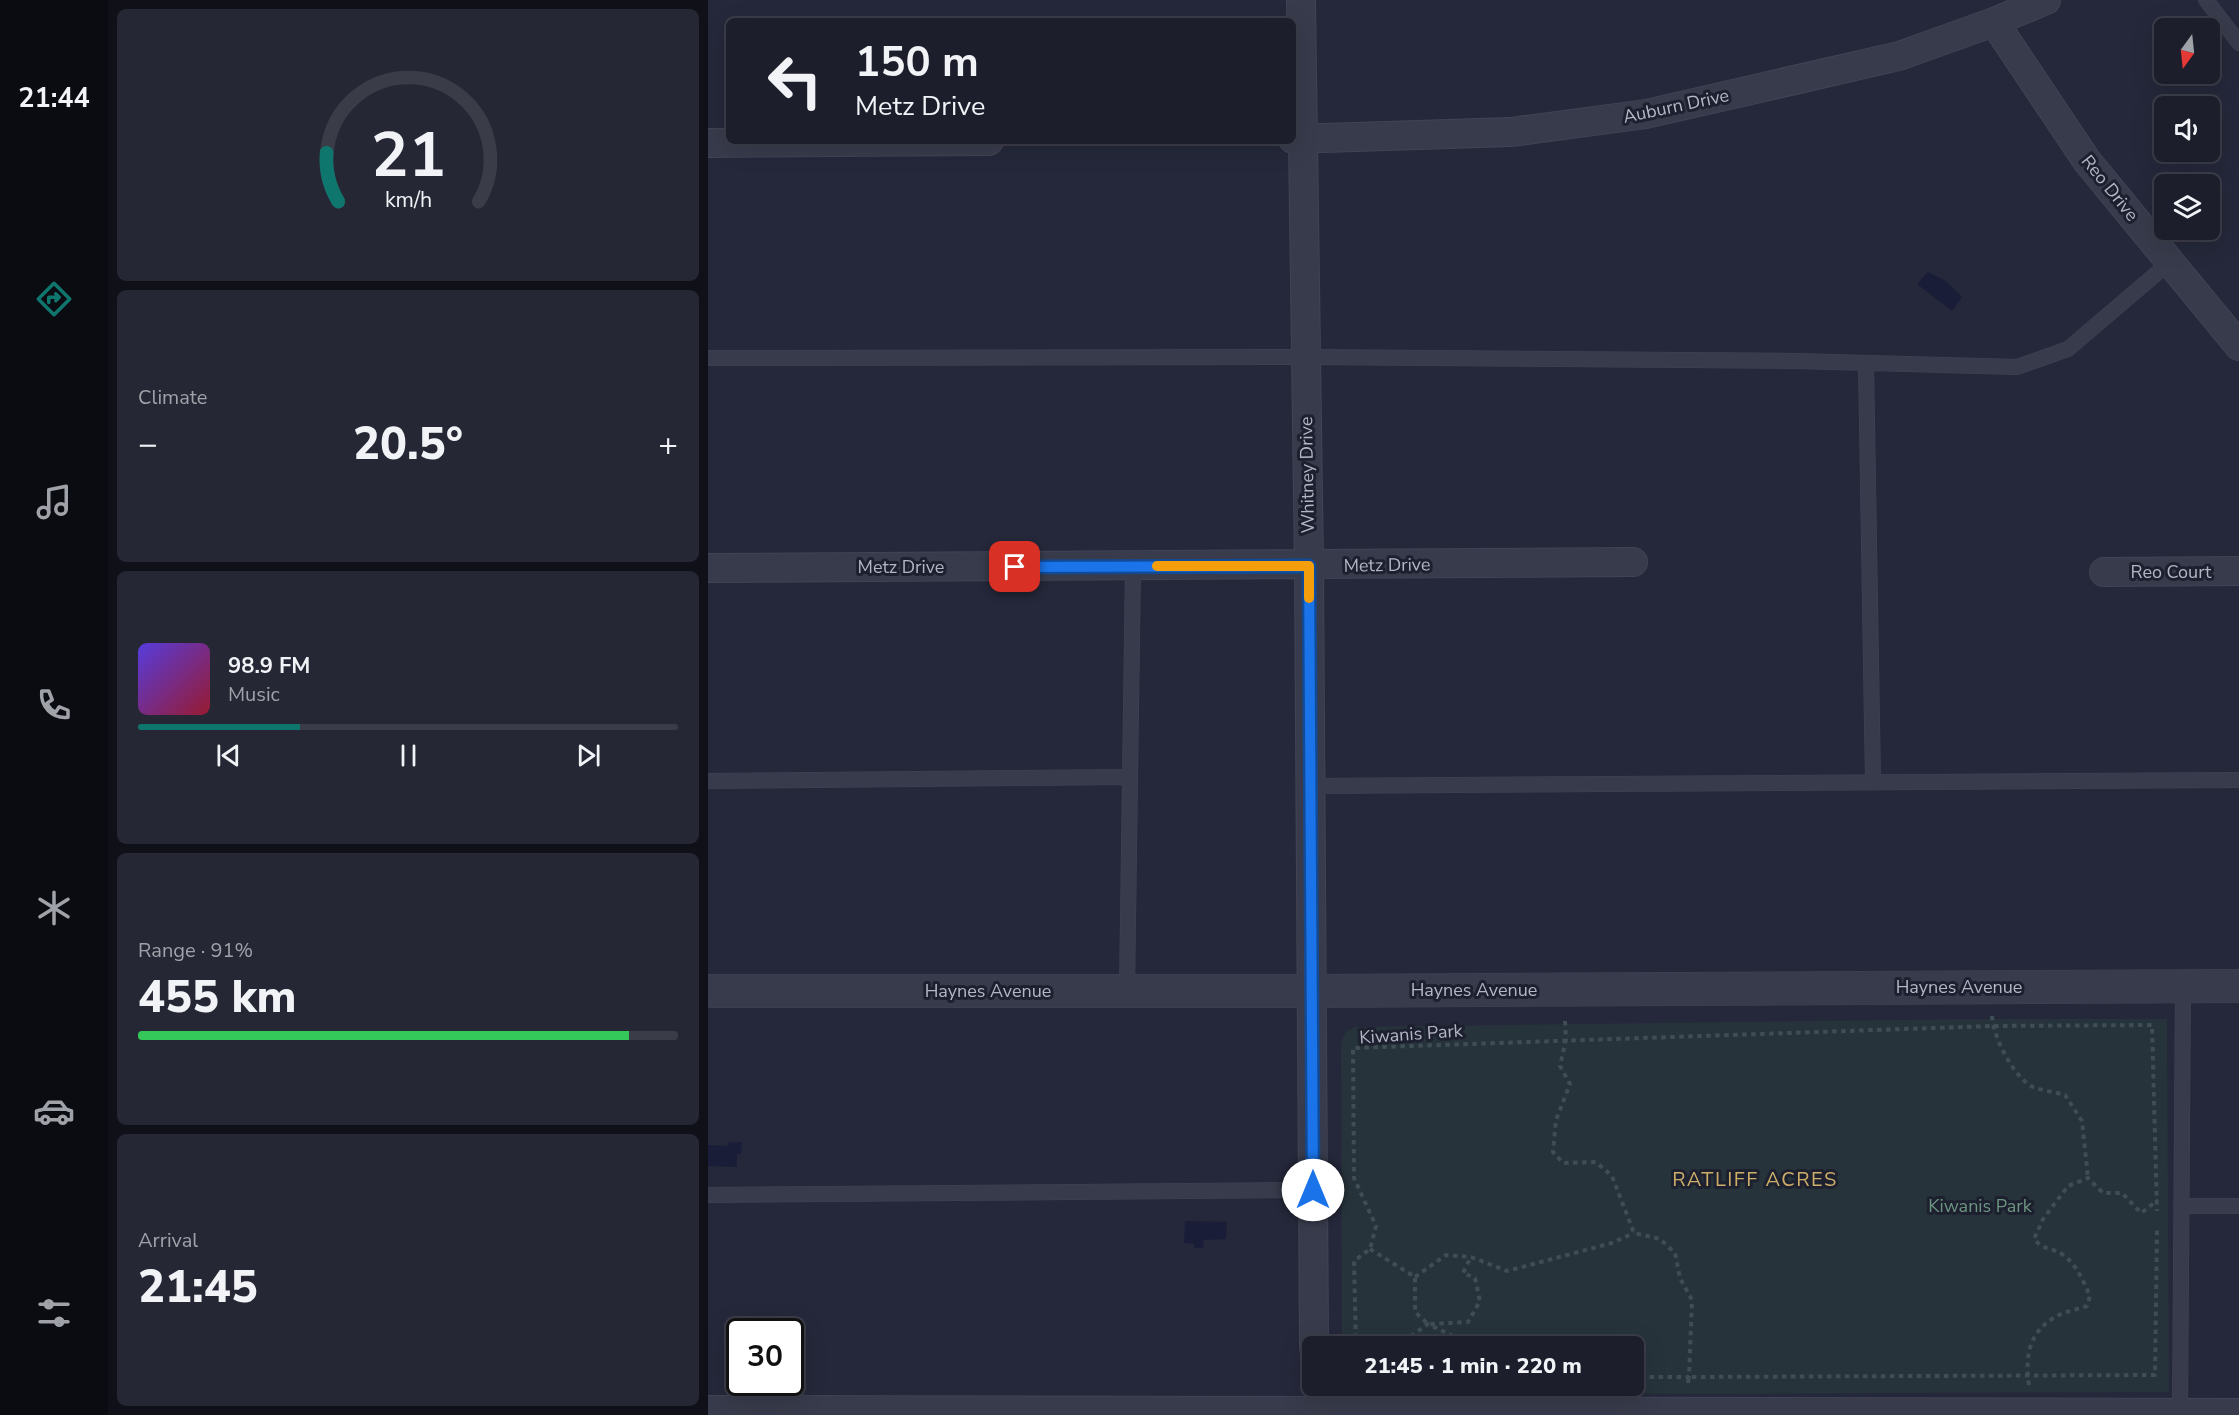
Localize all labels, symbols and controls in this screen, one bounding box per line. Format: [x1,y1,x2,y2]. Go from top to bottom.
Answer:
north arrow [2154,18,2220,84]
map controls [2154,18,2220,240]
text: 150 m [855,34,979,91]
icon: left [756,42,834,120]
text: 21:44 [18,80,90,117]
street label: Auburn Drive [1621,83,1731,129]
text: Metz Drive [855,88,985,125]
button: sound [2154,96,2220,162]
text: 21 [371,113,445,198]
street label: Reo Drive [2076,150,2144,226]
button: layers [2154,174,2220,240]
text: km/h [384,185,432,215]
icon: directions [33,278,75,320]
text: Climate [138,384,207,411]
text: 20.5° [353,414,463,475]
street label: Whitney Drive [1294,416,1320,534]
text: − [138,422,158,467]
text: + [658,422,678,467]
icon: music [33,481,75,523]
pin [989,541,1040,592]
icon: arrive [998,550,1031,583]
street label: Metz Drive [1343,552,1431,578]
street label: Metz Drive [858,555,944,579]
street label: Reo Court [2131,560,2212,584]
text: 98.9 FM [228,651,310,681]
text: Music [228,681,280,708]
icon: phone [33,684,75,726]
icon: previous [212,739,245,772]
icon: pause [392,739,425,772]
icon: next [572,739,605,772]
icon: climate [33,887,75,929]
text: Range · 91% [138,937,253,964]
text: 455 km [138,967,297,1028]
street label: Haynes Avenue [1896,975,2022,999]
street label: Haynes Avenue [1411,978,1537,1002]
street label: Haynes Avenue [925,979,1051,1003]
street label: Kiwanis Park [1359,1018,1464,1050]
icon: car [33,1090,75,1132]
position arrow [1281,1158,1345,1222]
district label: RATLIFF ACRES [1672,1166,1838,1193]
park label: Kiwanis Park [1928,1194,2033,1218]
text: Arrival [138,1227,198,1254]
text: 21:45 [138,1257,258,1318]
icon: filters [33,1292,75,1334]
speed limit sign: 30 [726,1318,804,1396]
text: 21:45 · 1 min · 220 m [1364,1351,1582,1381]

